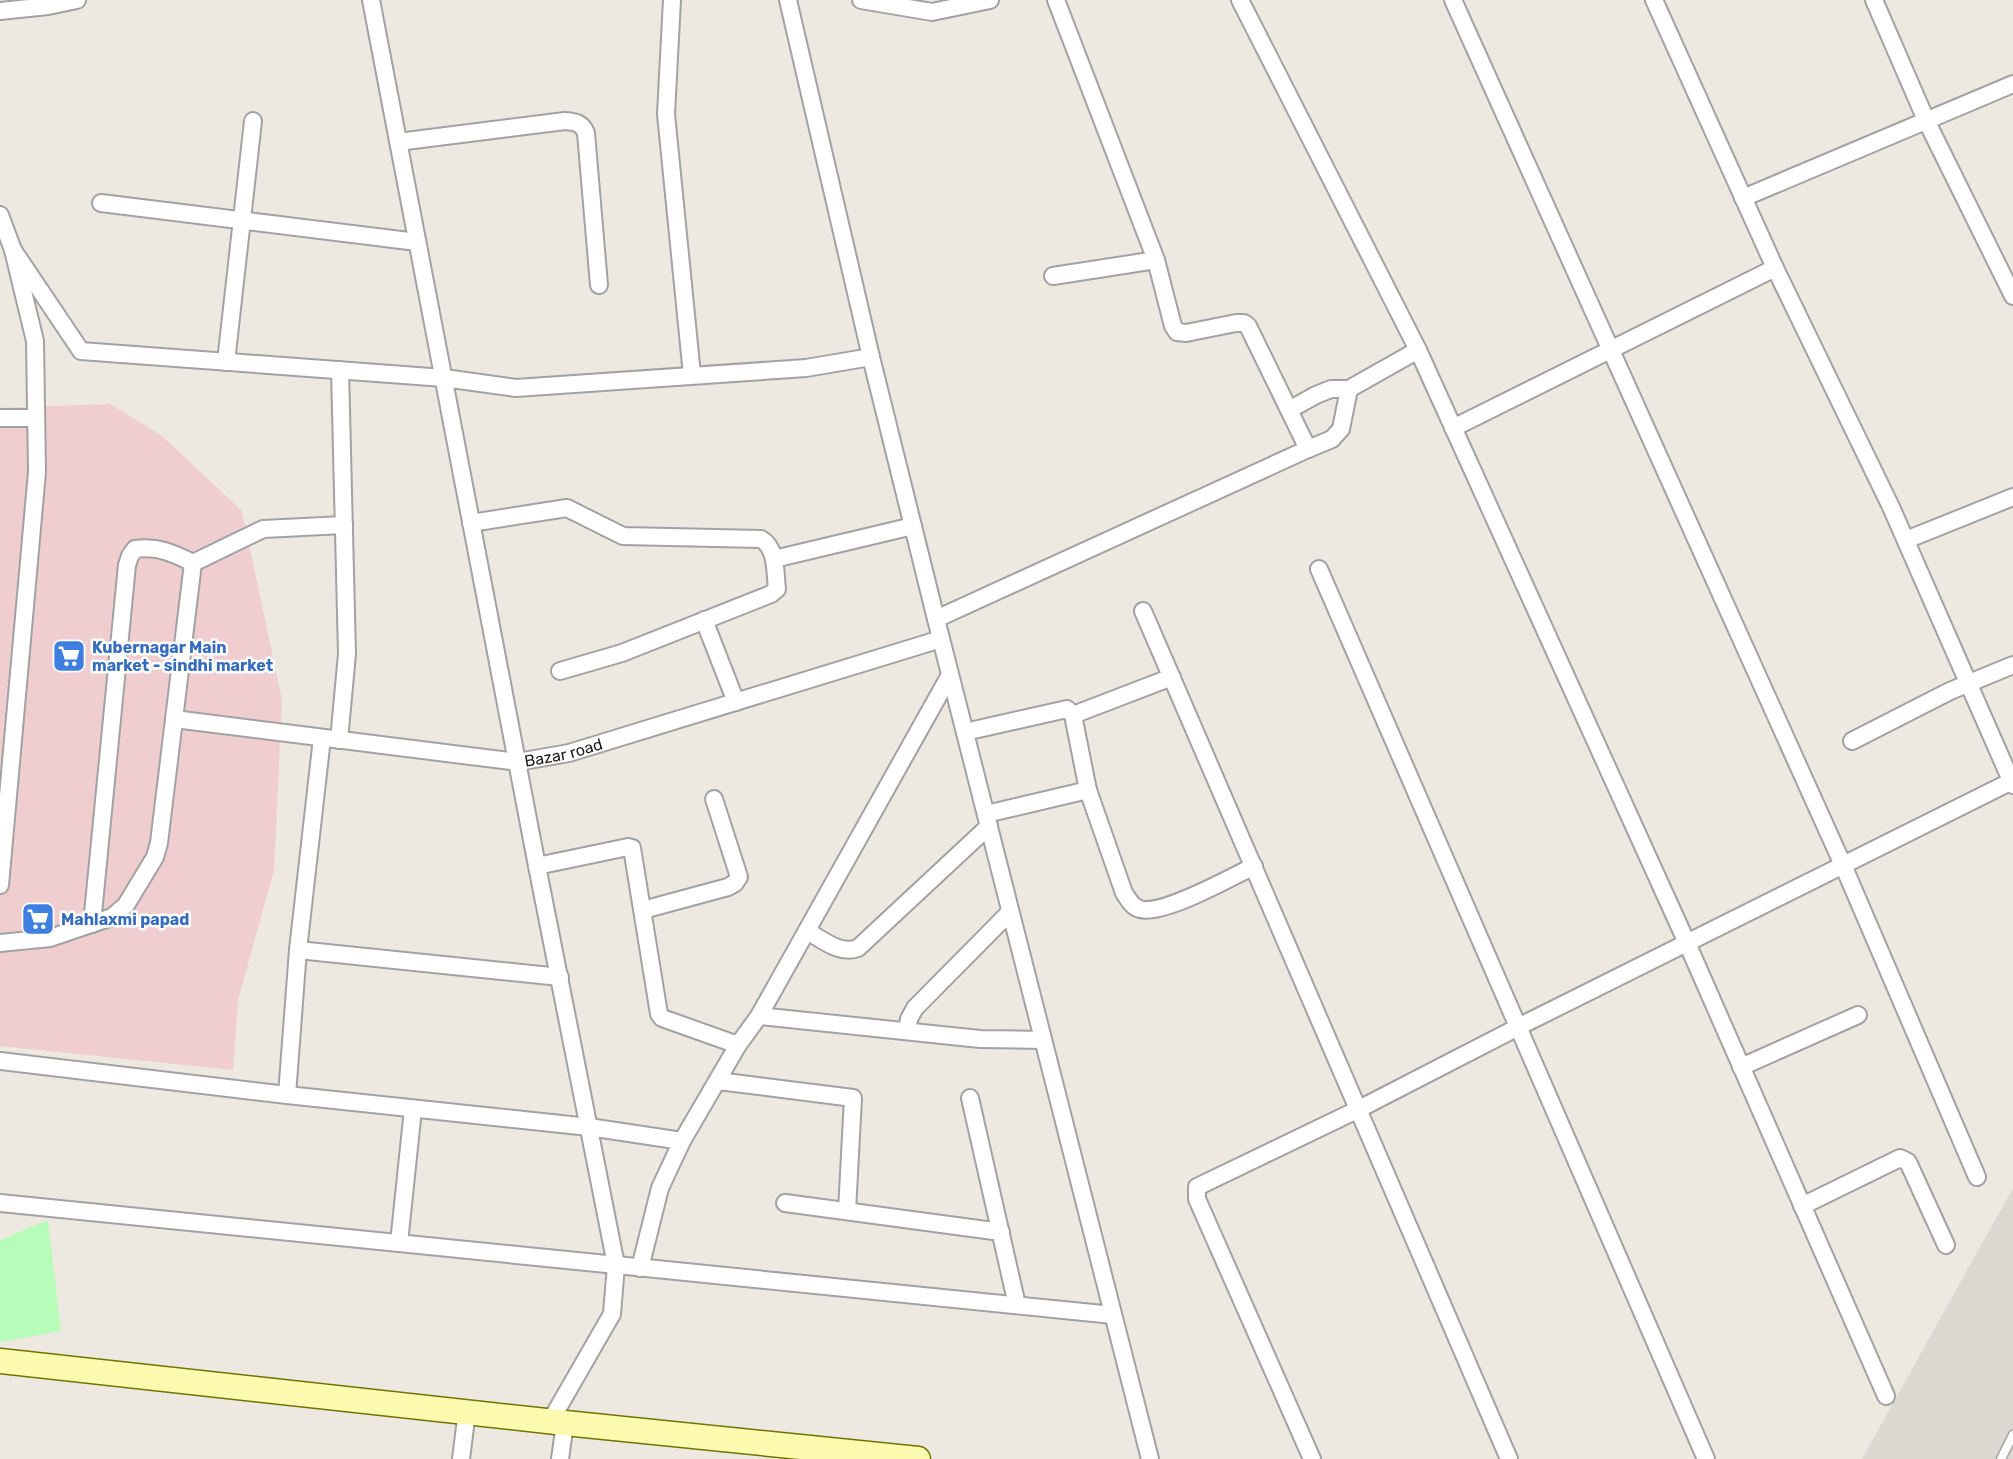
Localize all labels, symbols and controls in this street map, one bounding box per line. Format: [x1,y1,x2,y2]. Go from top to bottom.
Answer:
supermarket icon: Kubernagar Main market - sindhi market [51,638,87,674]
place label: Kubernagar Main market - sindhi market [92,638,274,675]
street label: Bazar road [523,734,605,770]
supermarket icon: Mahlaxmi papad [20,901,56,937]
place label: Mahlaxmi papad [61,910,189,929]

